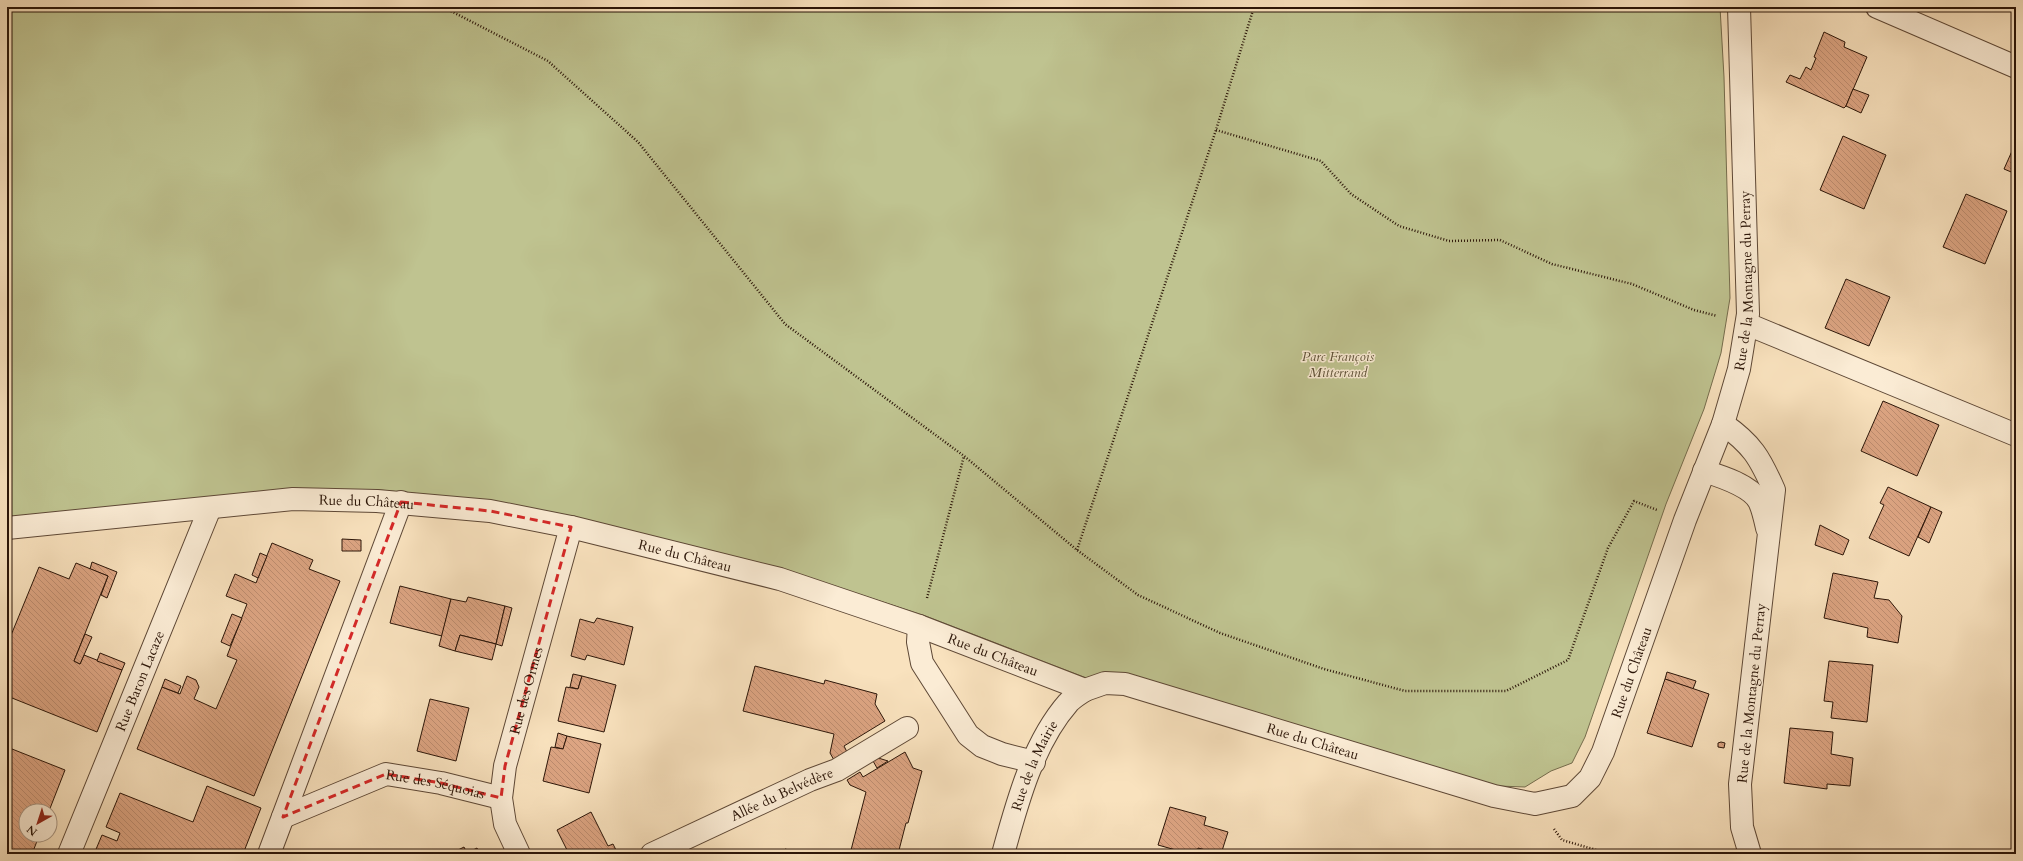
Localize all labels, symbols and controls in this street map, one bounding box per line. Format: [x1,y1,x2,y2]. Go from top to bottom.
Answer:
street label: Rue de la Montagne du Perray [1730,190,1758,372]
park label: Parc François Mitterrand [1302,347,1375,382]
street label: Rue du Château [319,491,415,514]
street label: Rue du Château [636,535,734,577]
street label: Rue de la Montagne du Perray [1733,602,1770,784]
street label: Rue du Château [1607,624,1657,721]
street label: Rue Baron Lacaze [111,628,169,734]
street label: Rue du Château [945,629,1041,681]
street label: Rue des Ormes [505,644,548,736]
street label: Rue de la Mairie [1007,717,1062,813]
street label: Rue du Château [1264,719,1361,765]
street label: Allée du Belvédère [728,763,836,826]
street label: Rue des Séquoias [384,765,487,804]
north arrow [18,803,58,843]
text: N [23,821,40,839]

